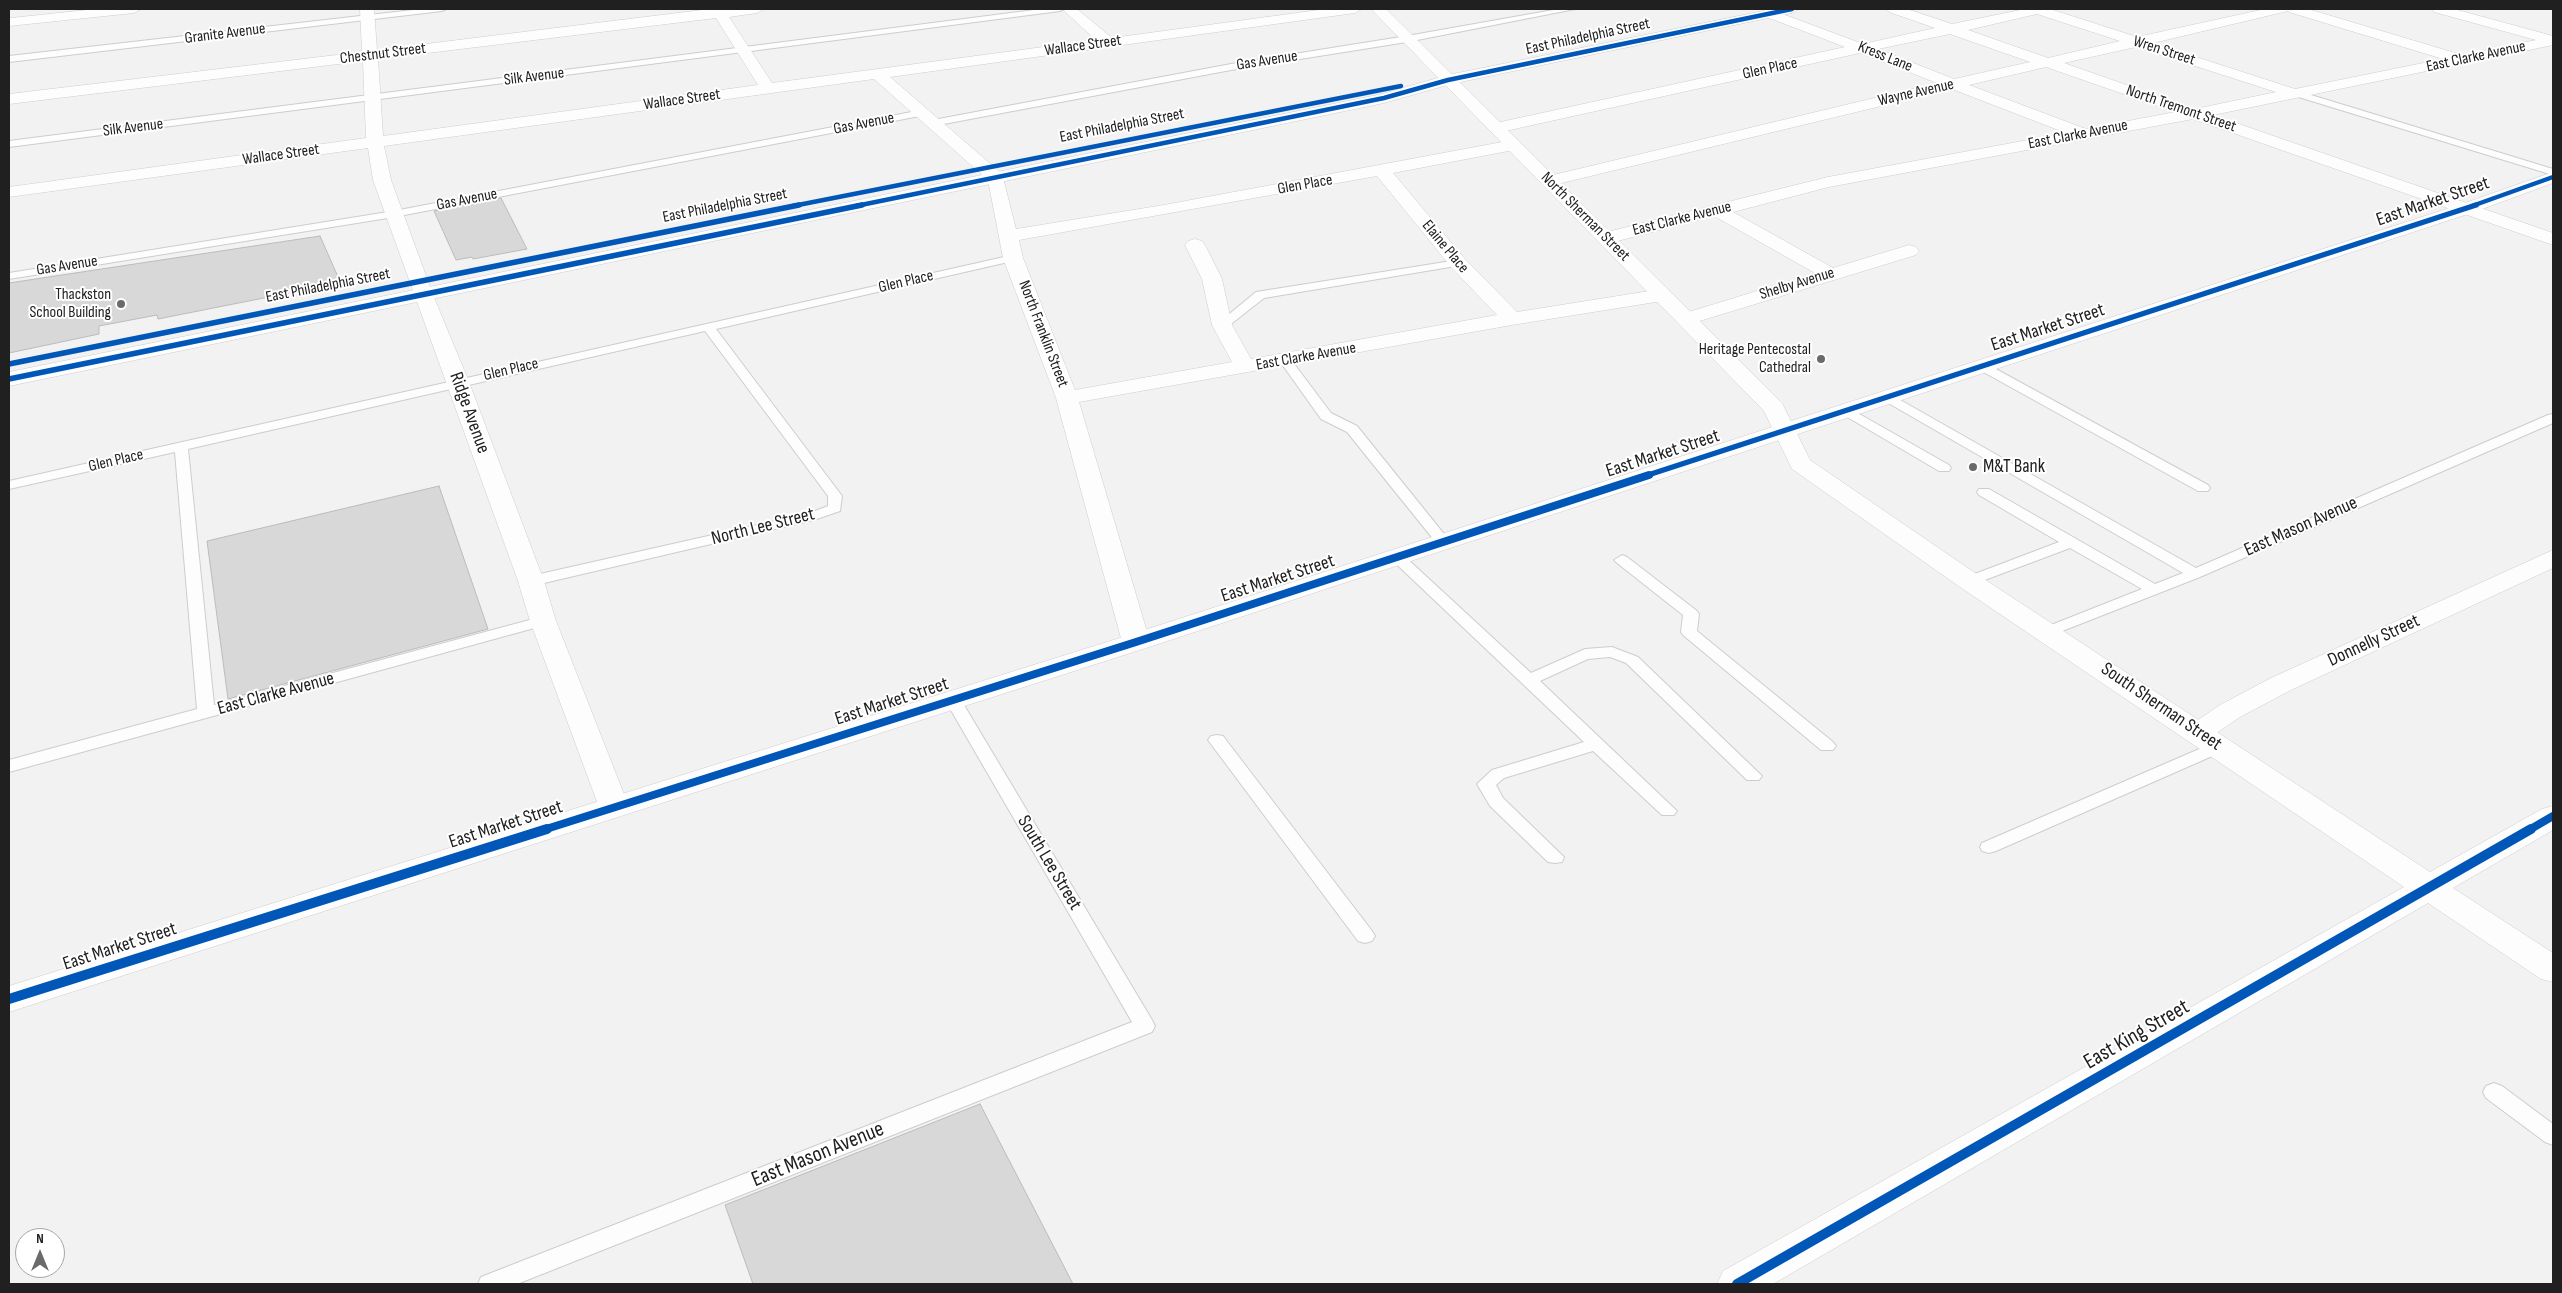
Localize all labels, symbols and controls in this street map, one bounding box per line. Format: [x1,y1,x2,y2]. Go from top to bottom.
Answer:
street label: East Philadelphia Street [1524,14,1652,60]
street label: Granite Avenue [184,20,266,48]
street label: Wallace Street [1043,31,1123,61]
street label: Wren Street [2131,32,2197,70]
street label: Kress Lane [1855,37,1915,77]
street label: East Clarke Avenue [2425,37,2527,77]
street label: Chestnut Street [339,39,427,69]
street label: Gas Avenue [1235,47,1299,75]
street label: Glen Place [1741,54,1799,84]
street label: Silk Avenue [503,64,565,90]
street label: Wayne Avenue [1876,75,1956,111]
street label: North Tremont Street [2124,81,2238,137]
street label: Wallace Street [642,85,722,115]
street label: East Philadelphia Street [1058,105,1186,147]
street label: Gas Avenue [832,109,896,139]
street label: Silk Avenue [102,115,164,141]
street label: East Clarke Avenue [2027,116,2129,154]
street label: Wallace Street [241,140,321,170]
street label: North Sherman Street [1536,168,1634,266]
street label: Glen Place [1276,171,1334,199]
street label: East Market Street [2374,172,2492,232]
street label: Gas Avenue [435,185,499,215]
street label: East Philadelphia Street [661,185,789,227]
street label: East Clarke Avenue [1631,197,1733,241]
street label: Elaine Place [1417,217,1473,277]
street label: Gas Avenue [35,252,99,280]
street label: Shelby Avenue [1757,263,1837,305]
street label: East Philadelphia Street [264,265,392,307]
street label: Glen Place [877,266,935,298]
street label: North Franklin Street [1014,278,1072,390]
place label: Thackston School Building [29,285,111,323]
marker: Thackston School Building [115,298,127,310]
street label: East Market Street [1988,299,2108,357]
street label: East Clarke Avenue [1255,339,1357,375]
place label: Heritage Pentecostal Cathedral [1699,340,1811,378]
marker: Heritage Pentecostal Cathedral [1815,353,1827,365]
street label: Glen Place [482,354,540,386]
street label: Ridge Avenue [444,369,494,457]
street label: East Market Street [1603,425,1723,483]
street label: Glen Place [87,445,145,477]
place label: M&T Bank [1983,456,2045,478]
marker: M&T Bank [1967,461,1979,473]
street label: East Mason Avenue [2241,492,2361,562]
street label: North Lee Street [709,503,817,551]
street label: East Market Street [1218,550,1338,608]
street label: Donnelly Street [2324,610,2424,672]
street label: South Sherman Street [2096,658,2226,756]
street label: East Clarke Avenue [215,667,337,721]
street label: East Market Street [832,673,952,731]
street label: East Market Street [446,796,566,854]
street label: South Lee Street [1012,812,1086,914]
street label: East Market Street [60,918,180,976]
street label: East King Street [2080,994,2194,1076]
street label: East Mason Avenue [748,1116,888,1194]
north arrow [15,1228,65,1278]
text: N [36,1230,44,1247]

